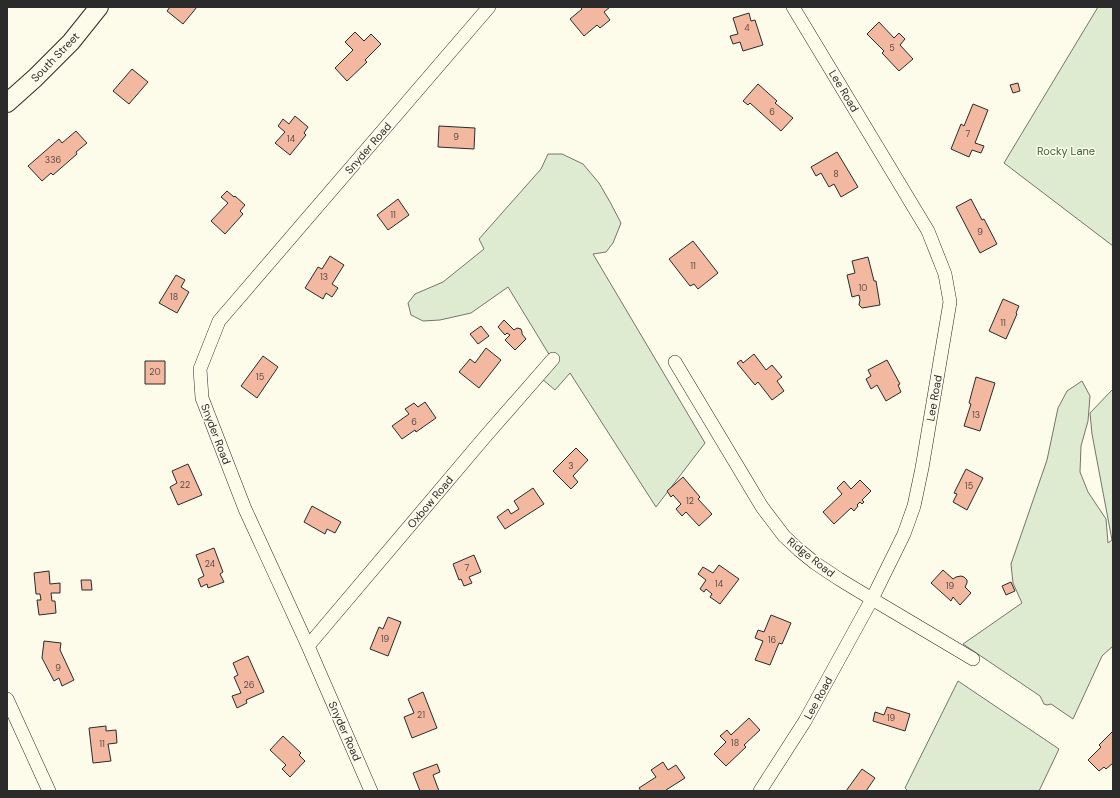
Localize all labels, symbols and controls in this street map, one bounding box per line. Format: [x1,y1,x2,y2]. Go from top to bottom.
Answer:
house number: 4 [744,22,750,34]
street label: South Street [28,29,82,85]
house number: 5 [889,42,895,54]
street label: Lee Road [826,67,862,115]
house number: 6 [769,106,775,118]
street label: Snyder Road [342,119,394,177]
house number: 7 [966,128,971,140]
house number: 9 [453,131,459,143]
house number: 14 [287,133,296,145]
park label: Rocky Lane [1037,144,1095,158]
house number: 336 [45,154,61,166]
house number: 8 [833,168,839,180]
house number: 11 [390,209,396,221]
house number: 9 [977,226,983,238]
house number: 11 [690,260,696,272]
house number: 13 [320,271,328,283]
house number: 10 [859,282,867,294]
house number: 18 [170,291,178,303]
house number: 11 [1000,317,1006,329]
house number: 20 [149,366,161,378]
house number: 15 [256,371,264,383]
street label: Lee Road [923,374,945,422]
street label: Snyder Road [198,402,234,466]
house number: 13 [972,409,980,421]
house number: 6 [411,416,417,428]
house number: 3 [568,460,574,472]
street label: Oxbow Road [404,473,456,531]
house number: 22 [180,479,190,491]
house number: 15 [965,480,973,492]
house number: 12 [686,495,694,507]
street label: Ridge Road [784,534,838,580]
house number: 24 [205,558,216,570]
house number: 7 [465,562,470,574]
house number: 14 [715,578,724,590]
house number: 19 [946,580,955,592]
house number: 19 [381,633,390,645]
house number: 16 [768,634,777,646]
house number: 9 [55,662,61,674]
street label: Lee Road [801,674,835,722]
house number: 26 [244,679,255,691]
street label: Snyder Road [326,699,364,763]
house number: 21 [417,709,425,721]
house number: 19 [887,712,896,724]
house number: 18 [731,737,739,749]
house number: 11 [99,738,105,750]

